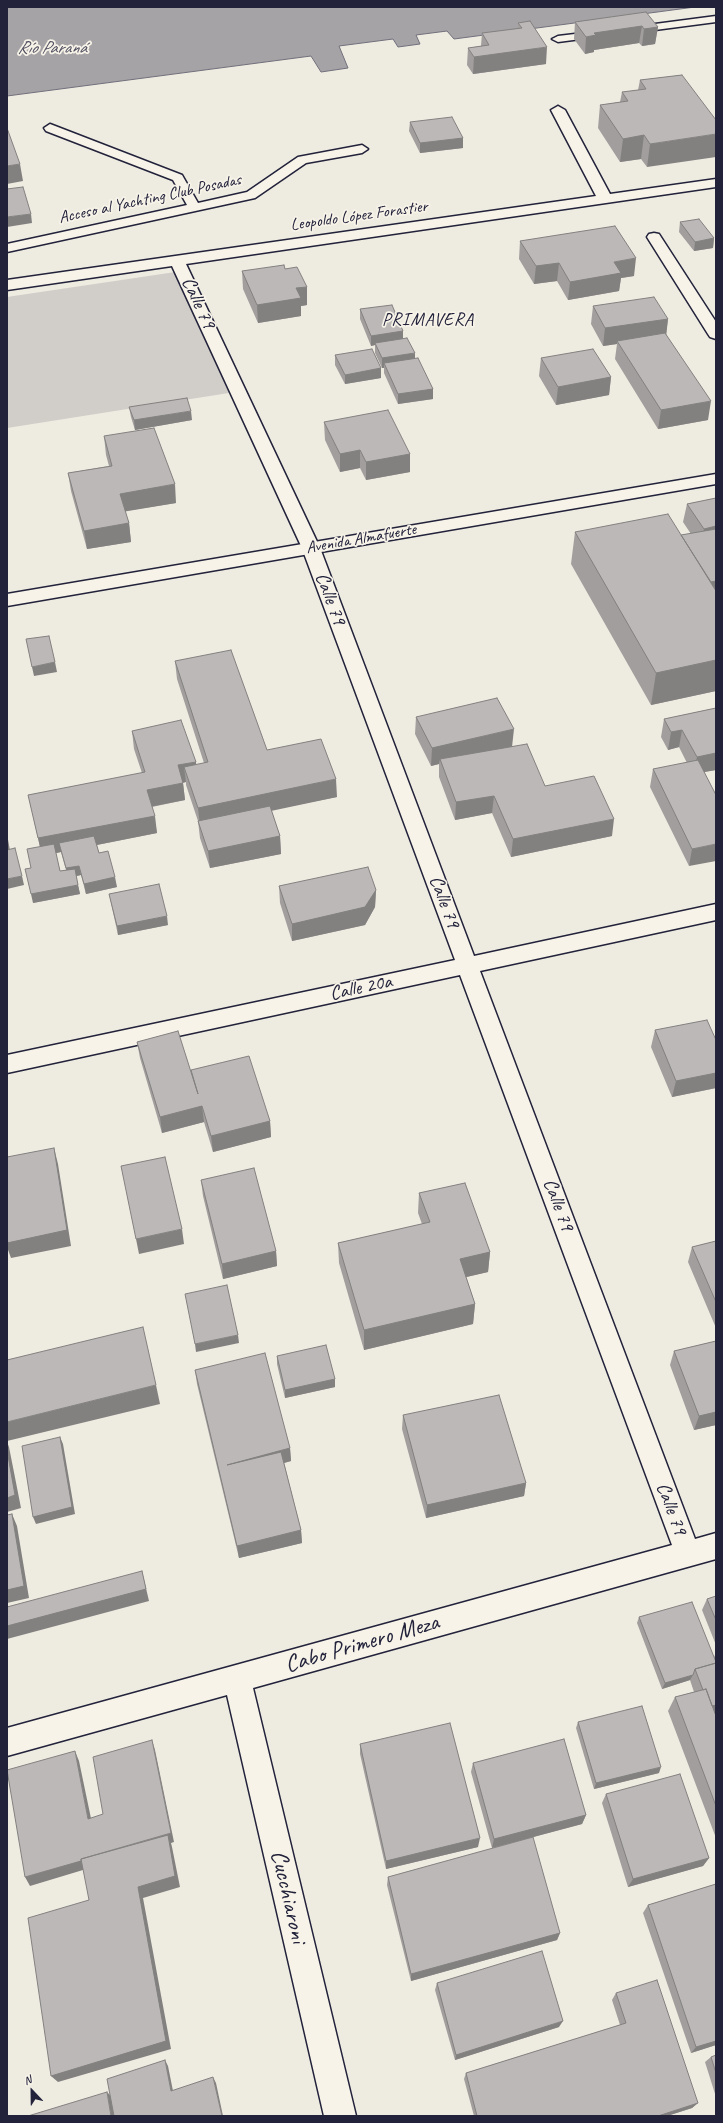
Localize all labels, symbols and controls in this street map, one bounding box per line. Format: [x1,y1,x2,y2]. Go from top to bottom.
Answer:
water label: Río Paraná [18,37,86,59]
street label: Acceso al Yachting Club Posadas [57,170,243,228]
street label: Leopoldo López Forastier [289,196,429,236]
street label: Calle 79 [176,273,220,333]
district label: PRIMAVERA [382,309,474,331]
street label: Avenida Almafuerte [304,519,418,559]
street label: Calle 79 [309,569,351,629]
street label: Calle 79 [423,872,465,932]
street label: Calle 20a [328,970,394,1006]
street label: Calle 79 [537,1175,579,1235]
street label: Calle 79 [650,1479,692,1539]
street label: Cabo Primero Meza [282,1608,442,1680]
street label: Cucchiaroni [263,1848,313,1946]
north arrow [12,2071,52,2111]
text: N [22,2072,33,2088]

